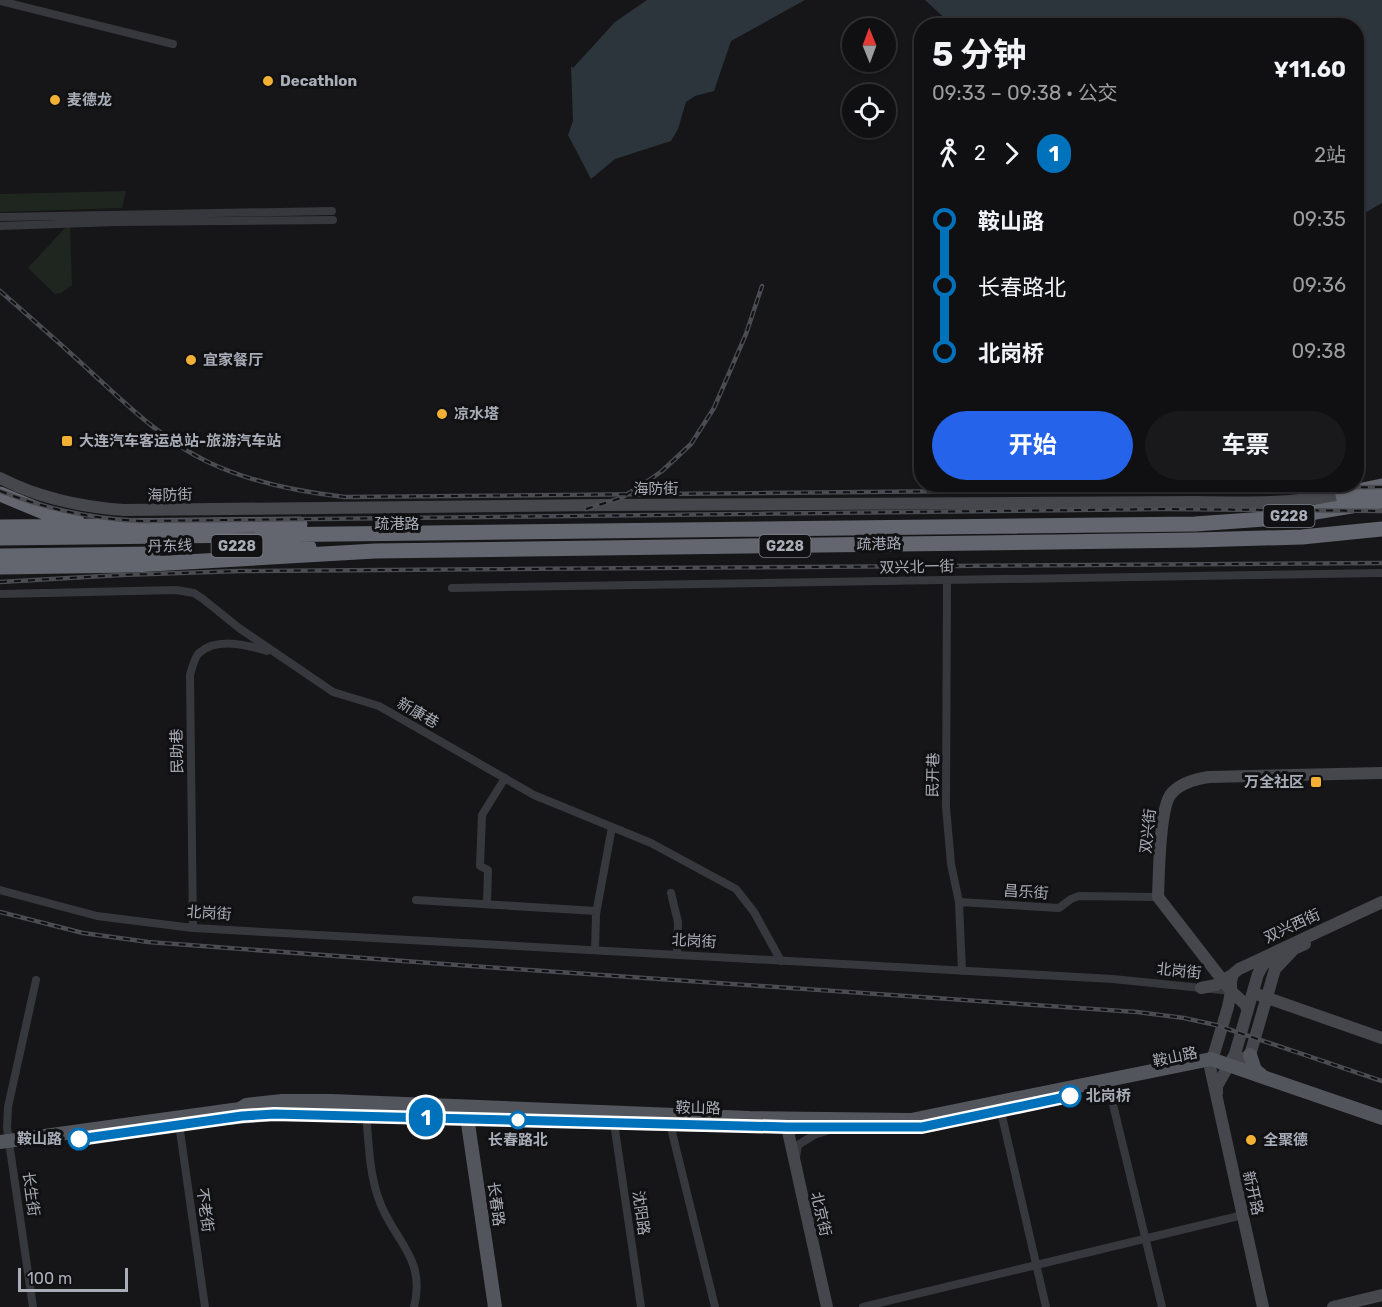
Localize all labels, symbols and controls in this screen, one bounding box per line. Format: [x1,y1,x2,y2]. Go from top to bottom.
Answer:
north arrow [842,18,896,72]
map controls [842,18,896,138]
text: 5 分钟 [932,35,1026,74]
text: ¥11.60 [1274,56,1346,83]
place label: Decathlon [280,72,357,90]
marker: Decathlon [261,74,275,88]
text: 09:33 – 09:38 · 公交 [932,81,1118,105]
button: locate [842,84,896,138]
place label: 麦德龙 [67,91,112,109]
marker: 麦德龙 [48,93,62,107]
icon: walk [932,137,965,170]
icon: forward [995,137,1028,170]
text: 2 [974,141,986,165]
text: 1 [1049,141,1059,166]
text: 2站 [1314,143,1346,167]
text: 09:35 [1292,207,1346,231]
text: 鞍山路 [978,208,1044,235]
text: 09:36 [1292,273,1346,297]
text: 长春路北 [978,274,1066,301]
text: 09:38 [1292,339,1346,363]
text: 北岗桥 [978,340,1044,367]
place label: 宜家餐厅 [203,351,263,369]
marker: 宜家餐厅 [184,353,198,367]
place label: 凉水塔 [454,405,499,423]
marker: 凉水塔 [435,407,449,421]
button: 开始 [932,411,1133,480]
button: 车票 [1145,411,1346,480]
place label: 大连汽车客运总站-旅游汽车站 [79,432,281,450]
marker: 大连汽车客运总站-旅游汽车站 [60,434,74,448]
street label: 海防街 [633,480,679,498]
street label: 海防街 [147,486,193,504]
road number: G228 [1264,505,1314,527]
street label: 疏港路 [374,515,420,533]
road number: G228 [212,535,262,557]
road number: G228 [760,535,810,557]
street label: 疏港路 [856,535,902,553]
street label: 丹东线 [147,537,193,555]
street label: 双兴北一街 [879,557,955,577]
street label: 新康巷 [394,694,442,732]
street label: 民助巷 [168,728,186,774]
street label: 民开巷 [924,752,942,798]
place label: 万全社区 [1244,773,1304,791]
marker: 万全社区 [1309,775,1323,789]
street label: 双兴街 [1137,808,1159,854]
street label: 昌乐街 [1003,881,1049,903]
street label: 北岗街 [186,902,232,924]
street label: 双兴西街 [1261,905,1323,947]
street label: 北岗街 [671,931,717,951]
street label: 北岗街 [1156,960,1202,982]
street label: 鞍山路 [1151,1044,1199,1070]
marker: 北岗桥 [1059,1085,1081,1107]
place label: 北岗桥 [1086,1087,1131,1105]
line badge: 1 [406,1098,446,1136]
street label: 鞍山路 [675,1099,721,1117]
text: 1 [421,1105,431,1130]
marker: 长春路北 [509,1111,527,1129]
marker: 鞍山路 [68,1128,90,1150]
place label: 鞍山路 [17,1130,62,1148]
place label: 长春路北 [488,1131,548,1149]
place label: 全聚德 [1263,1131,1308,1149]
marker: 全聚德 [1244,1133,1258,1147]
street label: 新开路 [1239,1169,1267,1217]
street label: 长生街 [19,1170,43,1218]
street label: 长春路 [484,1180,508,1228]
street label: 不老街 [193,1186,217,1234]
street label: 沈阳路 [629,1189,653,1237]
street label: 北京街 [807,1190,835,1238]
scale bar [18,1265,128,1292]
text: 100 m [27,1269,72,1288]

